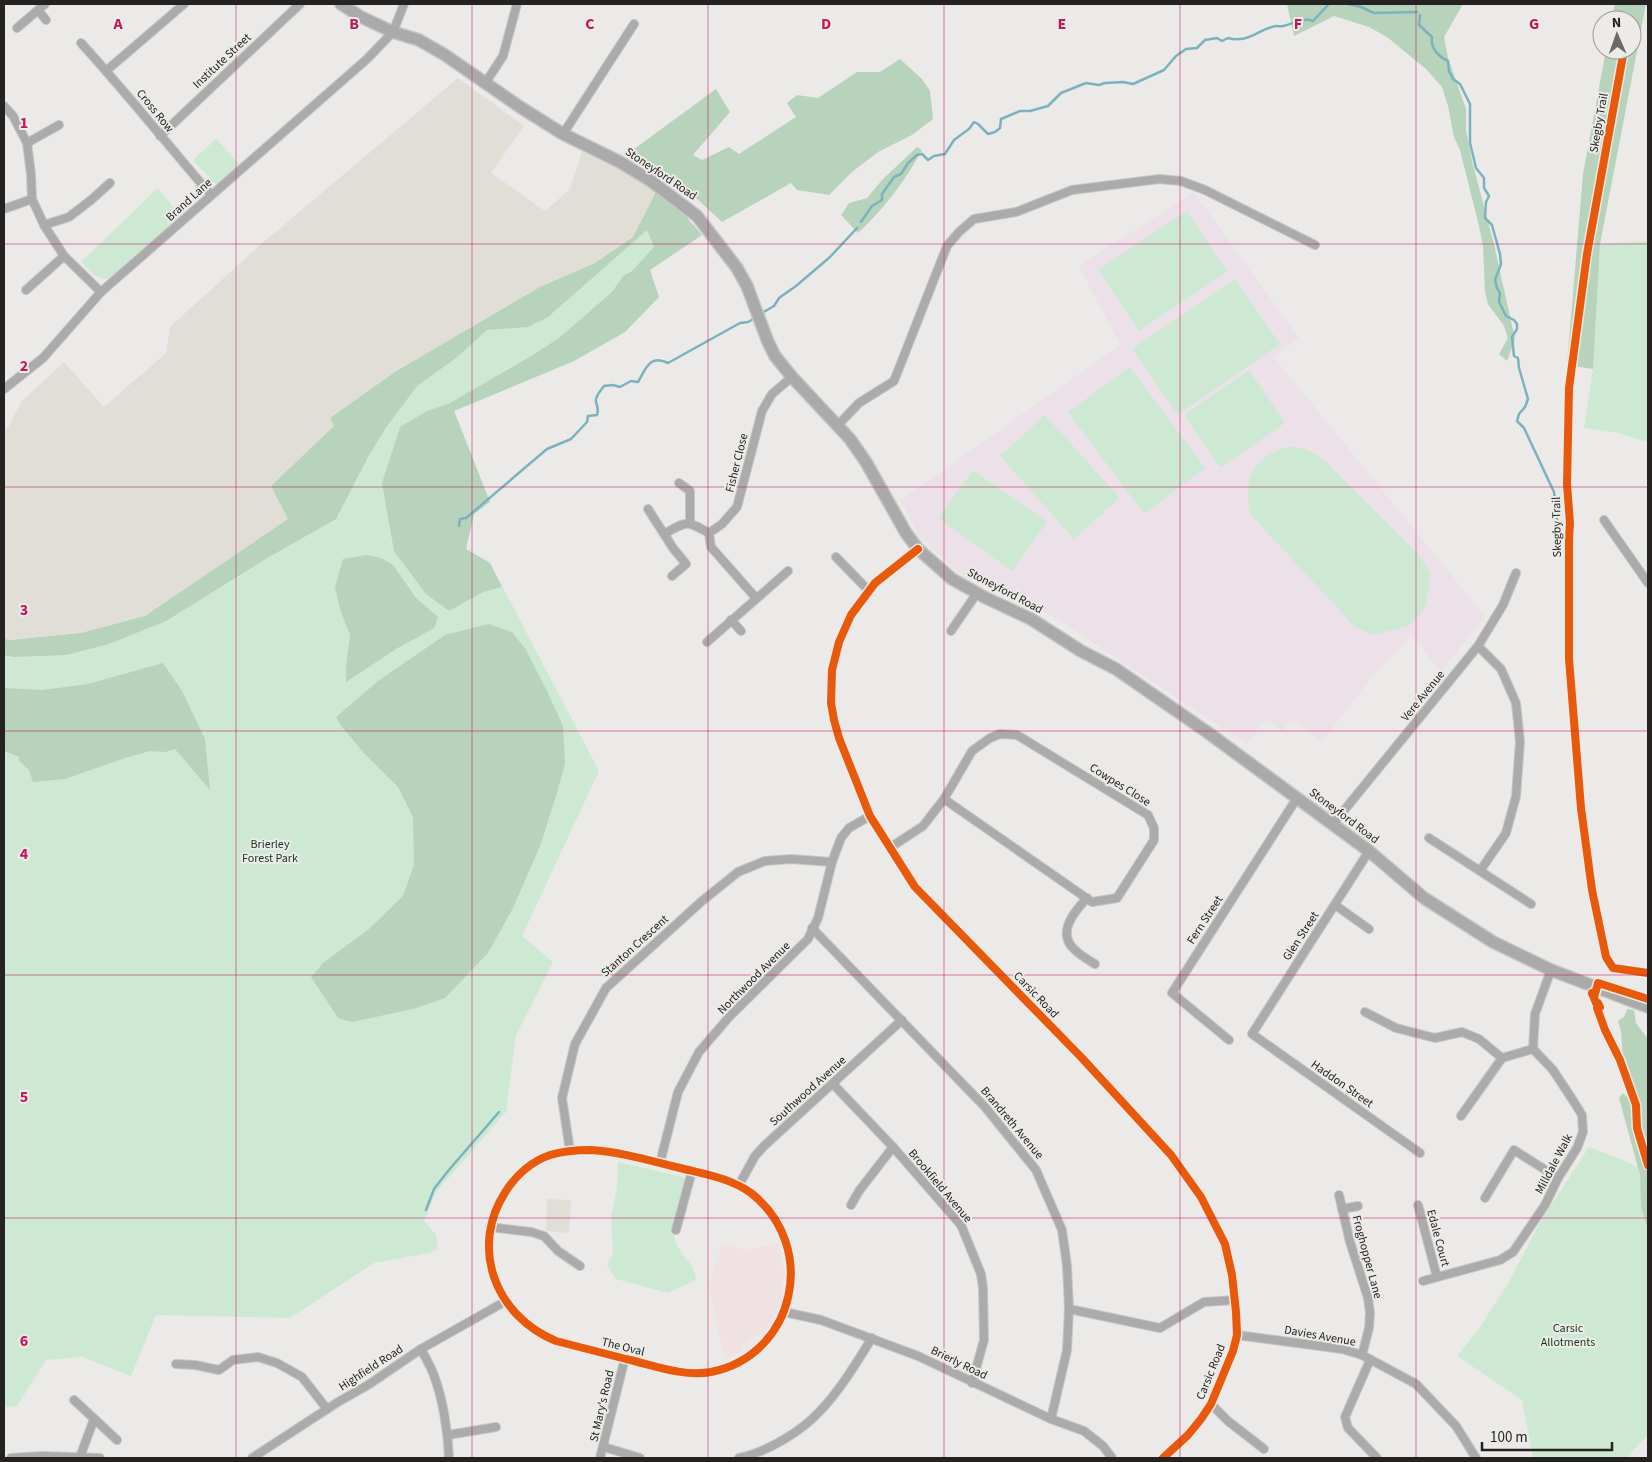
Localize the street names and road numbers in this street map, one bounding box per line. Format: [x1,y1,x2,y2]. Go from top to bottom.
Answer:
street label: Institute Street [189,29,255,93]
street label: Cross Row [132,86,178,137]
street label: Skegby Trail [1585,92,1613,154]
street label: Stoneyford Road [622,144,700,204]
street label: Brand Lane [162,175,216,225]
street label: Fisher Close [721,432,753,494]
street label: Skegby Trail [1548,497,1566,557]
street label: Stoneyford Road [964,564,1046,618]
street label: Vere Avenue [1397,667,1449,725]
street label: Cowpes Close [1086,759,1154,811]
street label: Stoneyford Road [1306,784,1382,848]
street label: Fern Street [1183,892,1227,948]
street label: Glen Street [1279,908,1323,964]
street label: Stanton Crescent [598,911,672,981]
street label: Northwood Avenue [714,938,794,1018]
street label: Carsic Road [1010,968,1062,1022]
street label: Southwood Avenue [766,1052,850,1130]
street label: Haddon Street [1307,1056,1377,1112]
street label: Brandreth Avenue [977,1083,1047,1163]
street label: Milldale Walk [1531,1131,1577,1197]
street label: Brookfield Avenue [904,1145,976,1227]
street label: Edale Court [1422,1208,1454,1268]
street label: Froghopper Lane [1348,1213,1386,1301]
street label: Davies Avenue [1283,1321,1357,1351]
street label: The Oval [600,1333,646,1361]
street label: Highfield Road [335,1341,407,1395]
street label: Brierly Road [928,1342,990,1384]
street label: Carsic Road [1192,1342,1230,1402]
street label: St Mary's Road [585,1368,619,1444]

